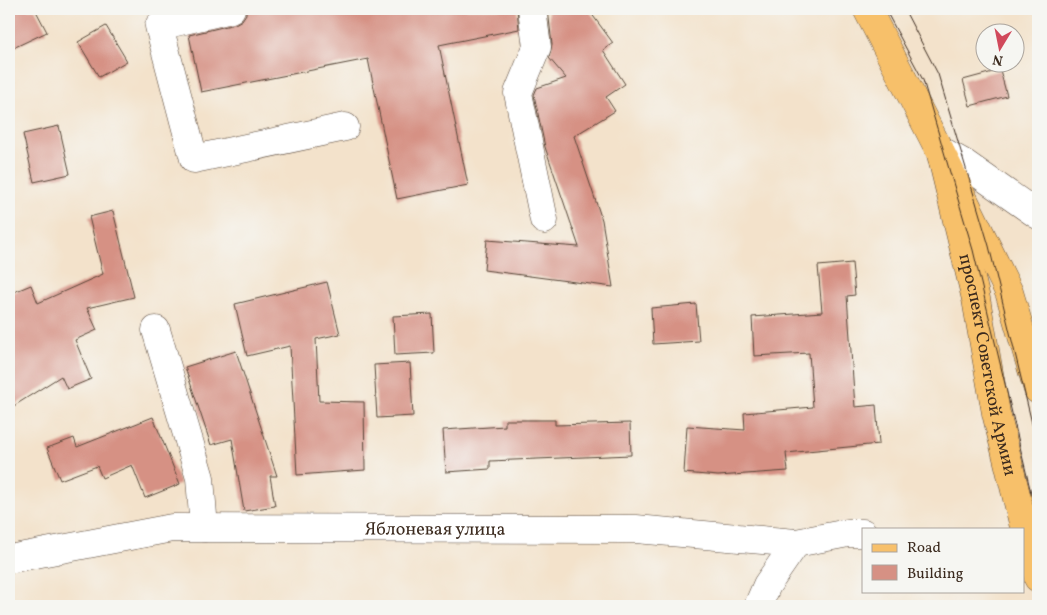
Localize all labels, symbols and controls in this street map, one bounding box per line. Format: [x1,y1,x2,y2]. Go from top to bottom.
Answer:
north arrow [974,22,1024,72]
text: N [991,49,1005,70]
street label: проспект Советской Армии [951,251,1022,479]
street label: Яблоневая улица [365,517,506,543]
legend [862,528,1024,592]
text: Road [907,538,941,559]
text: Building [907,564,964,585]

